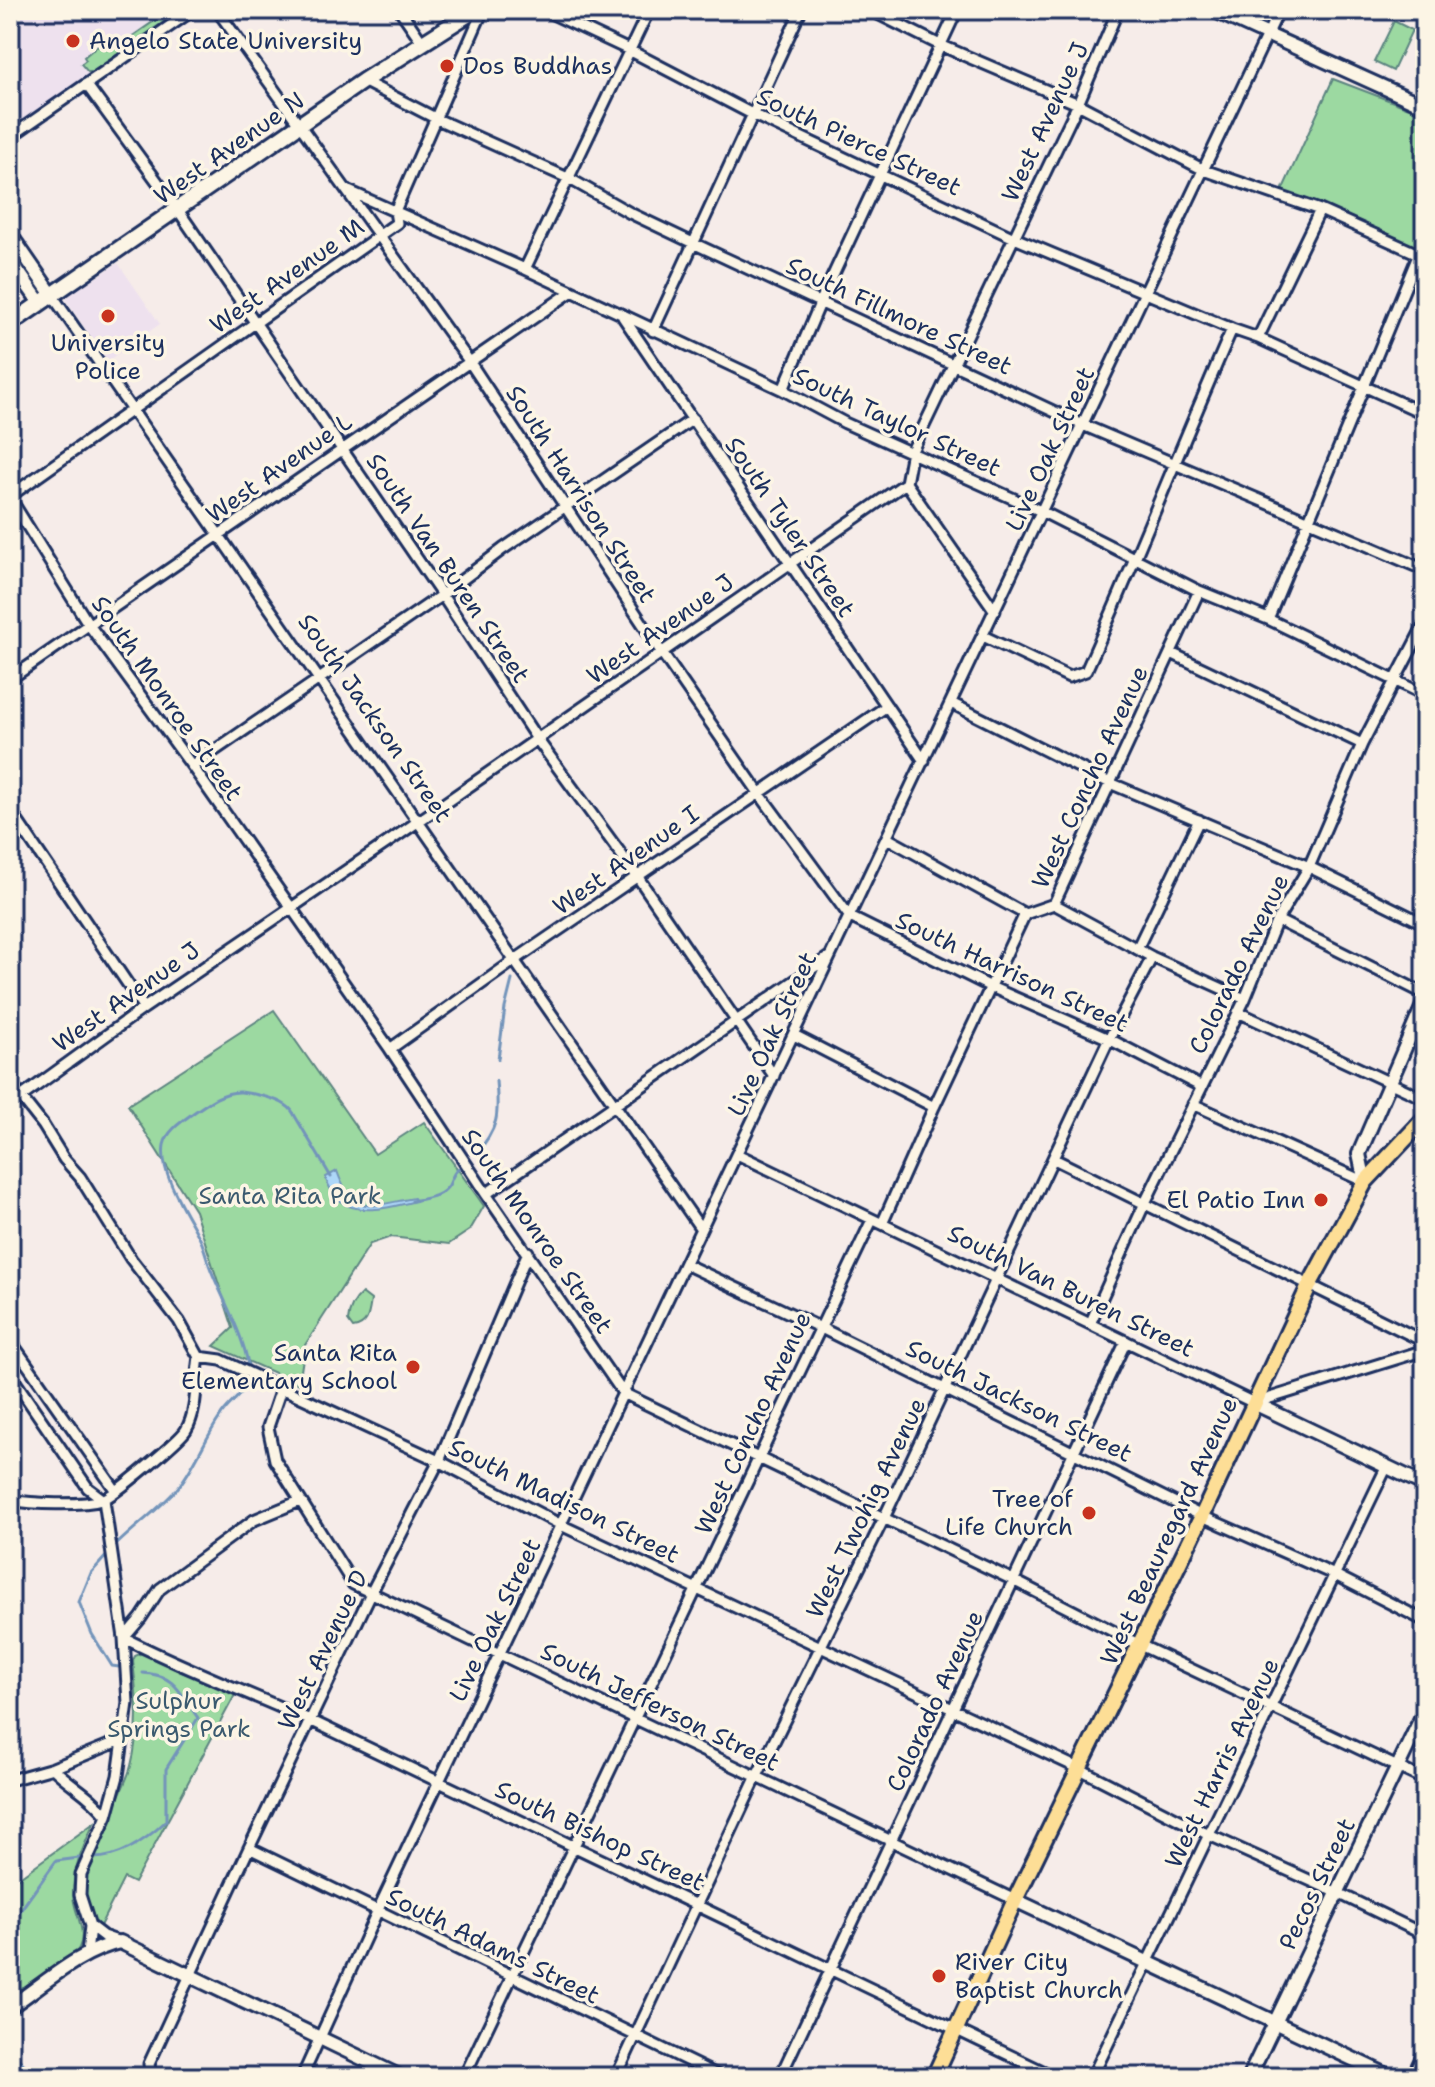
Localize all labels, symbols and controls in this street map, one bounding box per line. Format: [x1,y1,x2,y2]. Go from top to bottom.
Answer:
place label: Angelo State University [89,25,362,57]
marker: Angelo State University [64,32,82,50]
street label: West Avenue J [994,37,1096,207]
place label: Dos Buddhas [463,50,612,82]
marker: Dos Buddhas [438,57,456,75]
street label: South Pierce Street [752,81,966,203]
street label: West Avenue N [147,84,311,212]
street label: West Avenue M [204,211,370,341]
street label: South Fillmore Street [781,250,1017,382]
marker: University Police [99,307,117,325]
place label: University Police [51,327,165,387]
street label: South Taylor Street [788,360,1006,484]
street label: Live Oak Street [998,362,1102,536]
street label: South Harrison Street [499,379,663,609]
street label: West Avenue L [200,406,358,530]
street label: South Tyler Street [718,431,862,623]
street label: South Van Buren Street [359,447,537,689]
street label: West Avenue J [580,566,740,692]
street label: South Monroe Street [84,589,250,807]
street label: South Jackson Street [291,607,459,829]
street label: West Concho Avenue [1024,660,1156,894]
street label: West Avenue I [547,798,705,922]
street label: Colorado Avenue [1182,869,1296,1059]
street label: South Harrison Street [890,904,1134,1040]
street label: West Avenue J [46,934,206,1060]
street label: Live Oak Street [720,947,824,1121]
street label: South Monroe Street [454,1122,620,1340]
park label: Santa Rita Park [199,1180,381,1212]
place label: El Patio Inn [1166,1184,1305,1216]
marker: El Patio Inn [1312,1191,1330,1209]
street label: South Van Buren Street [942,1217,1200,1365]
street label: West Concho Avenue [687,1306,819,1540]
street label: South Jackson Street [900,1332,1138,1470]
place label: Santa Rita Elementary School [181,1337,398,1397]
marker: Santa Rita Elementary School [404,1358,422,1376]
street label: West Twohig Avenue [799,1392,933,1624]
street label: West Beauregard Avenue [1093,1392,1245,1670]
street label: South Madison Street [443,1431,685,1571]
place label: Tree of Life Church [945,1483,1074,1543]
marker: Tree of Life Church [1080,1504,1098,1522]
street label: Live Oak Street [442,1533,548,1707]
street label: West Avenue D [270,1565,376,1735]
street label: Colorado Avenue [879,1605,991,1797]
street label: South Jefferson Street [535,1635,785,1779]
street label: West Harris Avenue [1157,1653,1287,1873]
park label: Sulphur Springs Park [107,1685,251,1745]
street label: South Bishop Street [490,1773,710,1899]
street label: Pecos Street [1271,1813,1363,1955]
street label: South Adams Street [381,1880,605,2012]
place label: River City Baptist Church [955,1946,1123,2006]
marker: River City Baptist Church [930,1967,948,1985]

